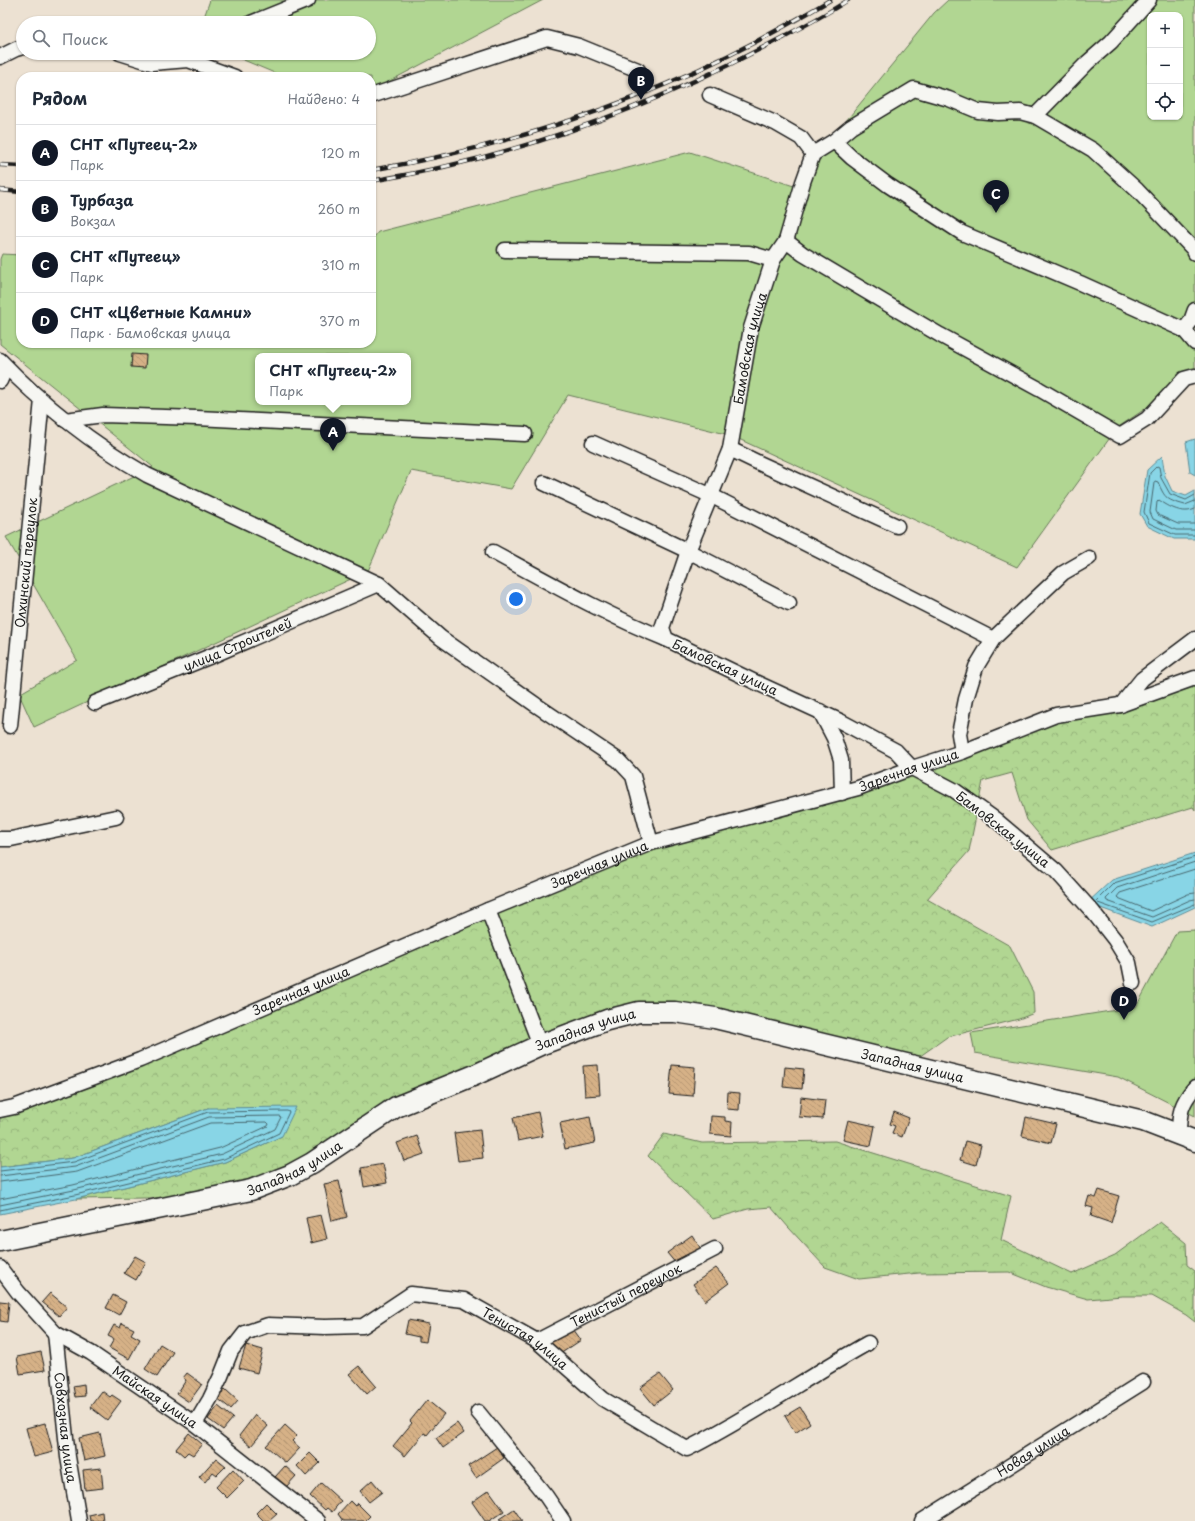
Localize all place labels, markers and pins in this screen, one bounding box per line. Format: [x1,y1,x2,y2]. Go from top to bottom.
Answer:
pin: B [628,67,654,100]
pin: C [983,180,1009,213]
pin: A [320,418,346,451]
pin: D [1111,987,1137,1020]

